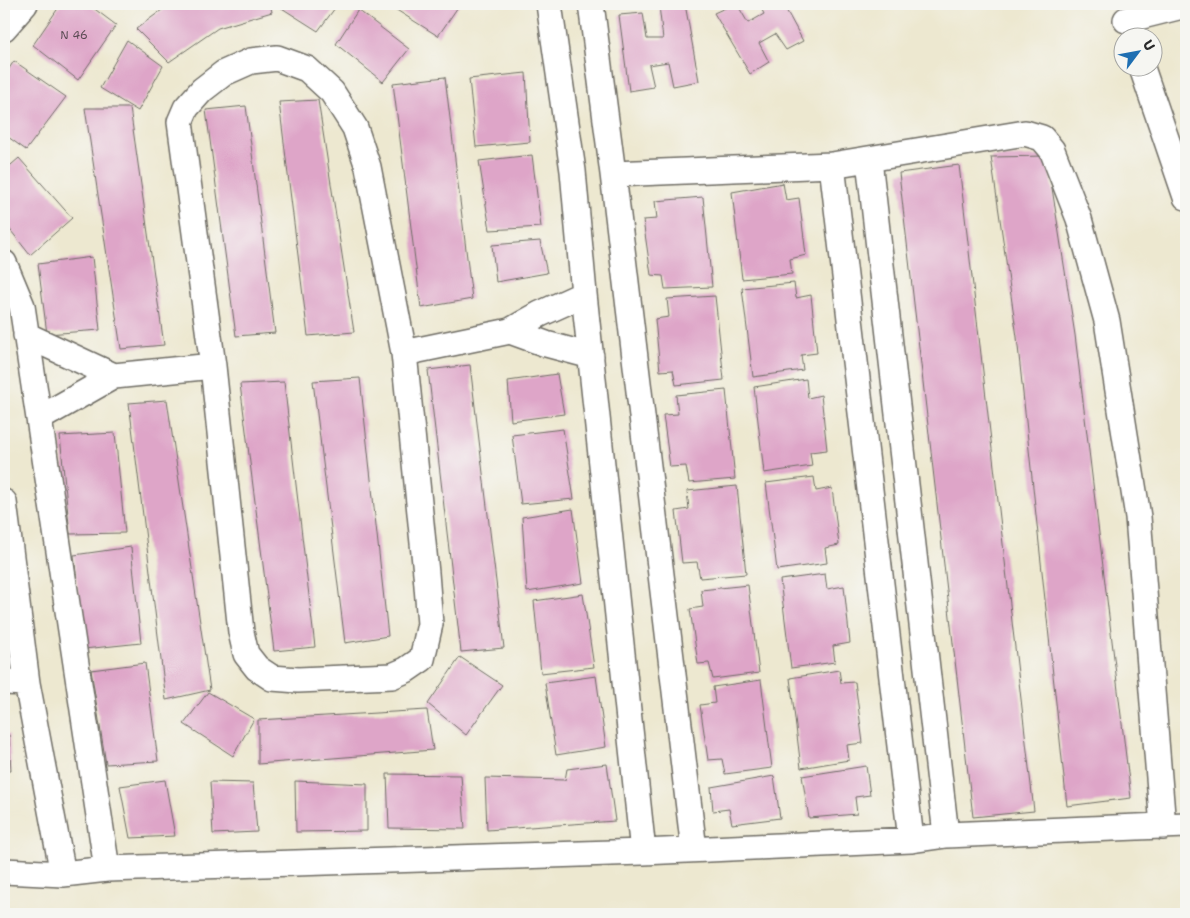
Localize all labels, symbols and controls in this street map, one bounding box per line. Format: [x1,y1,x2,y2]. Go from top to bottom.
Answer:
house number: N 46 [60,28,88,43]
north arrow [1112,28,1162,78]
text: U [1139,36,1159,54]

